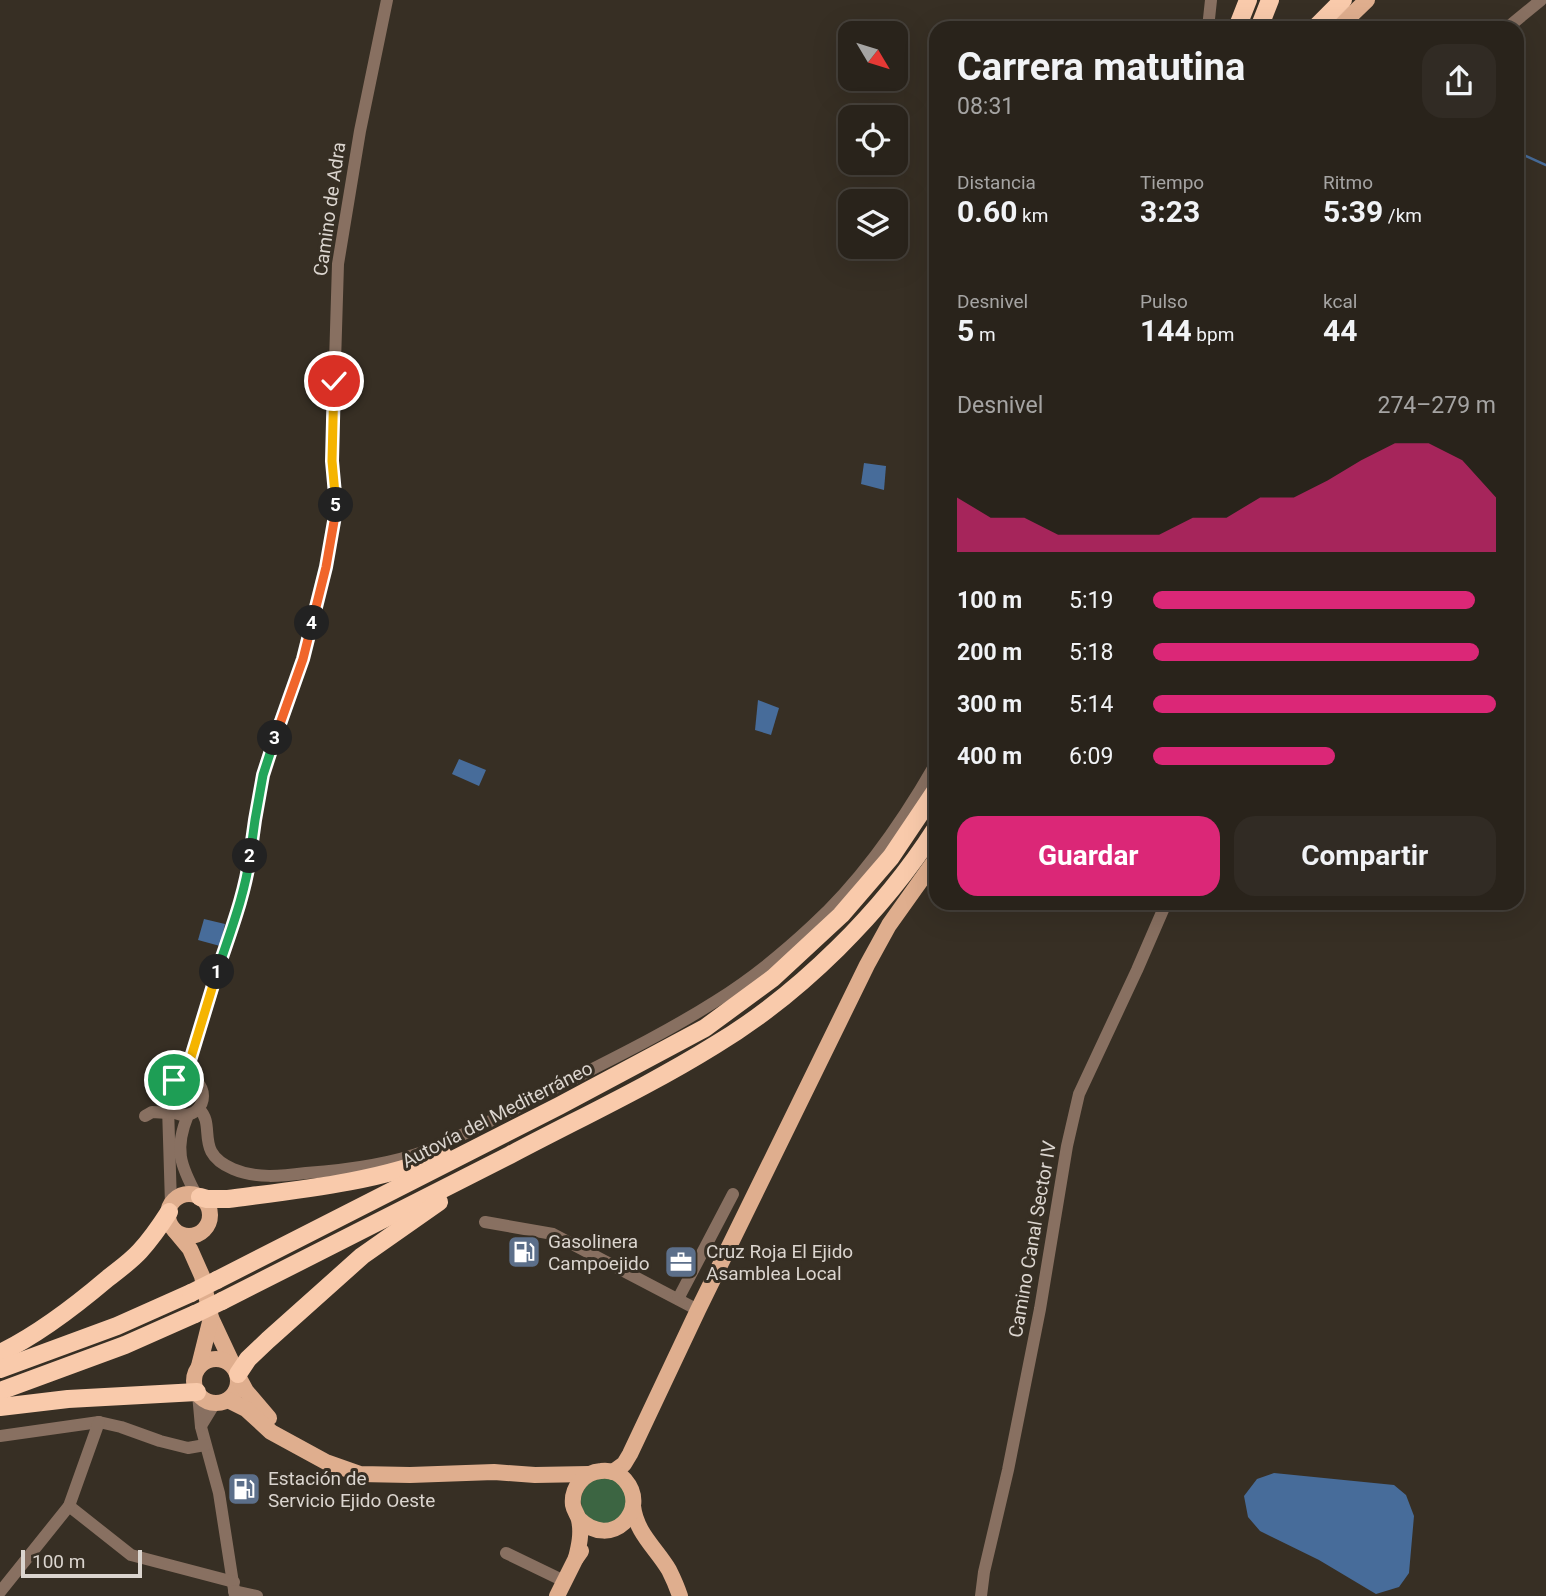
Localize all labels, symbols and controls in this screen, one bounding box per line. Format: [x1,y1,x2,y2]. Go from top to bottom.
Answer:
north arrow [838,21,908,91]
map controls [838,21,908,259]
button: share [1422,44,1496,118]
text: Carrera matutina [957,45,1245,89]
text: 08:31 [957,93,1014,120]
button: locate [838,105,908,175]
street label: Camino de Adra [309,141,350,278]
text: Distancia [957,171,1036,194]
text: Tiempo [1140,171,1204,194]
text: Ritmo [1323,171,1373,194]
button: layers [838,189,908,259]
text: 0.60 [957,194,1017,229]
text: 3:23 [1140,194,1200,229]
text: 5:39 [1323,194,1383,229]
text: km [1017,204,1048,227]
text: /km [1383,204,1422,227]
text: Desnivel [957,290,1028,313]
text: Pulso [1140,290,1188,313]
text: kcal [1323,290,1357,313]
text: 5 [957,313,974,348]
text: 144 [1140,313,1192,348]
text: 44 [1323,313,1357,348]
text: m [974,323,996,346]
text: bpm [1192,323,1234,346]
pin [304,351,364,411]
icon: check [315,362,353,400]
text: Desnivel [957,392,1043,419]
text: 274–279 m [1377,392,1496,419]
pin: 5 [318,488,354,522]
text: 5 [330,493,341,516]
text: 100 m [957,587,1022,614]
text: 5:19 [1069,587,1113,614]
pin: 4 [294,606,330,640]
text: 4 [306,611,317,634]
text: 200 m [957,639,1022,666]
text: 5:18 [1069,639,1113,666]
text: 300 m [957,691,1022,718]
text: 5:14 [1069,691,1113,718]
pin: 3 [258,720,292,756]
text: 3 [269,726,280,749]
text: 400 m [957,743,1022,770]
text: 6:09 [1069,743,1113,770]
button: Guardar [957,816,1220,896]
button: Compartir [1234,816,1496,896]
pin: 2 [232,838,268,874]
text: 2 [244,844,255,867]
pin: 1 [200,954,234,990]
text: 1 [211,960,222,983]
pin [144,1050,204,1110]
street label: Autovía del Mediterráneo [398,1056,596,1173]
icon: arrive [155,1061,193,1099]
street label: Camino Canal Sector IV [1004,1139,1061,1339]
place label: Gasolinera Campoejido [548,1230,650,1275]
fuel station icon: Gasolinera Campoejido [505,1233,543,1271]
place label: Cruz Roja El Ejido Asamblea Local [706,1240,853,1285]
office icon: Cruz Roja El Ejido Asamblea Local [662,1243,700,1281]
place label: Estación de Servicio Ejido Oeste [268,1467,435,1512]
fuel station icon: Estación de Servicio Ejido Oeste [225,1470,263,1508]
scale bar [21,1547,142,1579]
text: 100 m [32,1550,85,1573]

